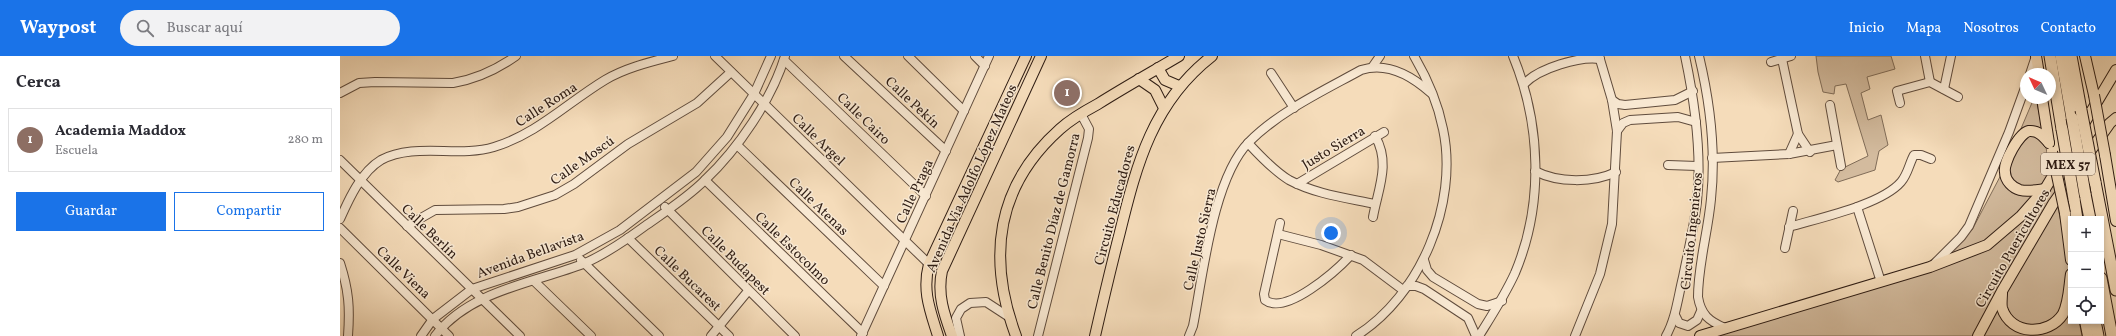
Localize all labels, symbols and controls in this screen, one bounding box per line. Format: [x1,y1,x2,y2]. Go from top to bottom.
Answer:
search box [120,10,400,46]
text: Waypost [20,15,96,41]
icon: search [134,17,156,39]
text: Buscar aquí [166,18,243,39]
text: Inicio [1849,19,1884,38]
text: Mapa [1906,19,1941,38]
text: Nosotros [1963,19,2019,38]
text: Contacto [2041,19,2096,38]
north arrow [2020,68,2056,104]
text: Cerca [16,71,61,94]
street label: Calle Pekín [880,73,944,133]
street label: Calle Roma [512,78,581,132]
pin: 1 [1054,78,1080,108]
street label: Avenida Via Adolfo López Mateos [922,82,1023,276]
street label: Calle Cairo [832,89,894,149]
street label: Calle Argel [787,110,849,170]
text: Academia Maddox [55,121,186,142]
street label: Justo Sierra [1299,122,1369,175]
text: 1 [27,131,33,149]
text: 280 m [287,131,323,149]
street label: Calle Benito Díaz de Gamorra [1023,131,1086,312]
street label: Calle Moscú [547,132,619,190]
text: Escuela [55,142,98,160]
street label: Circuito Educadores [1090,143,1141,268]
road number: MEX 57 [2041,153,2095,175]
street label: Calle Praga [892,156,939,227]
street label: Circuito Ingenieros [1677,171,1708,291]
street label: Calle Atenas [784,174,852,240]
street label: Calle Justo Sierra [1179,186,1222,292]
street label: Circuito Puericultores [1971,186,2055,312]
button: Guardar [16,192,166,231]
button: Compartir [174,192,324,231]
street label: Calle Berlín [396,200,461,264]
street label: Calle Estocolmo [750,208,834,290]
map controls [2068,216,2104,324]
button: + [2068,216,2104,252]
street label: Calle Budapest [696,222,774,300]
your location [1321,223,1341,243]
street label: Avenida Bellavista [474,227,587,284]
street label: Calle Viena [372,242,434,304]
street label: Calle Bucarest [649,242,725,316]
button: − [2068,252,2104,288]
button: locate [2068,288,2104,324]

